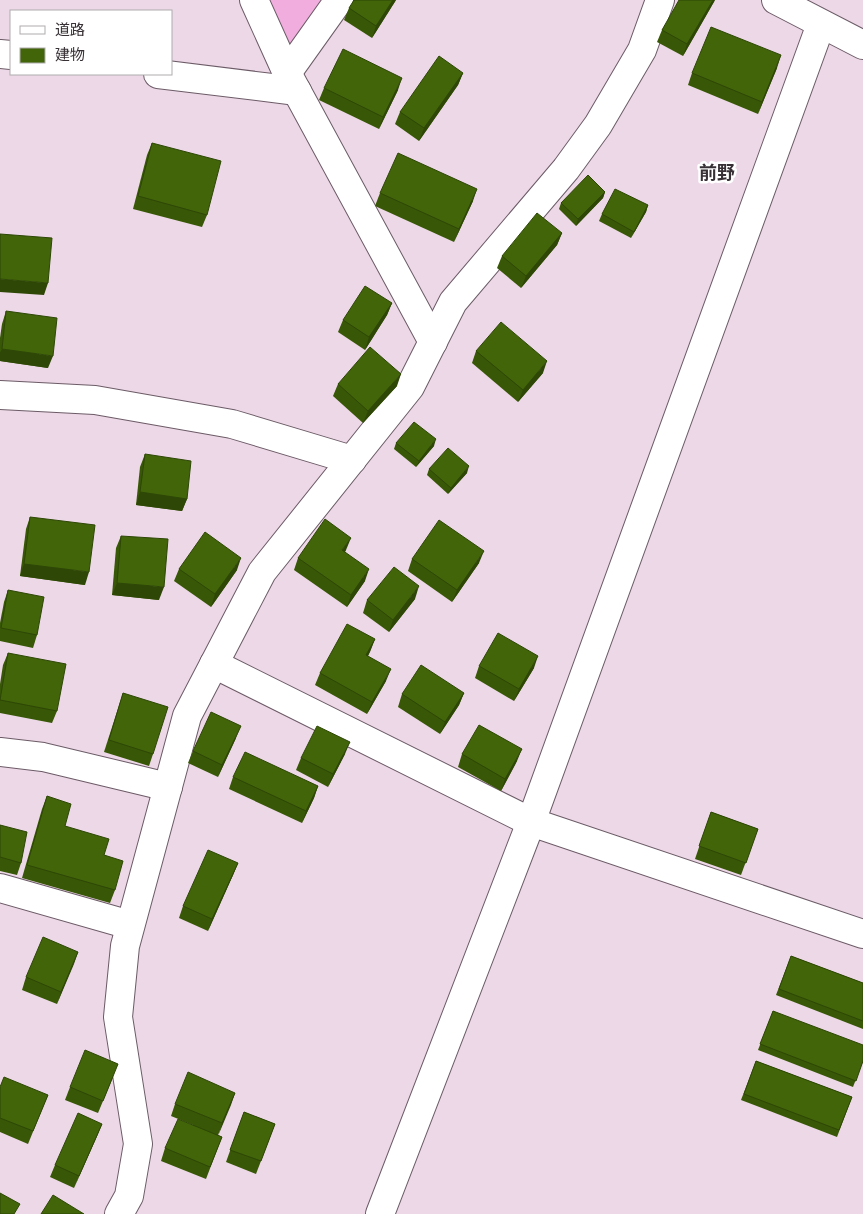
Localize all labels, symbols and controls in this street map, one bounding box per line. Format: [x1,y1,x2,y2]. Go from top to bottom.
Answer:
legend [10,10,172,75]
text: 道路 [55,19,85,40]
text: 建物 [55,44,85,65]
district label: 前野 [699,160,735,185]

